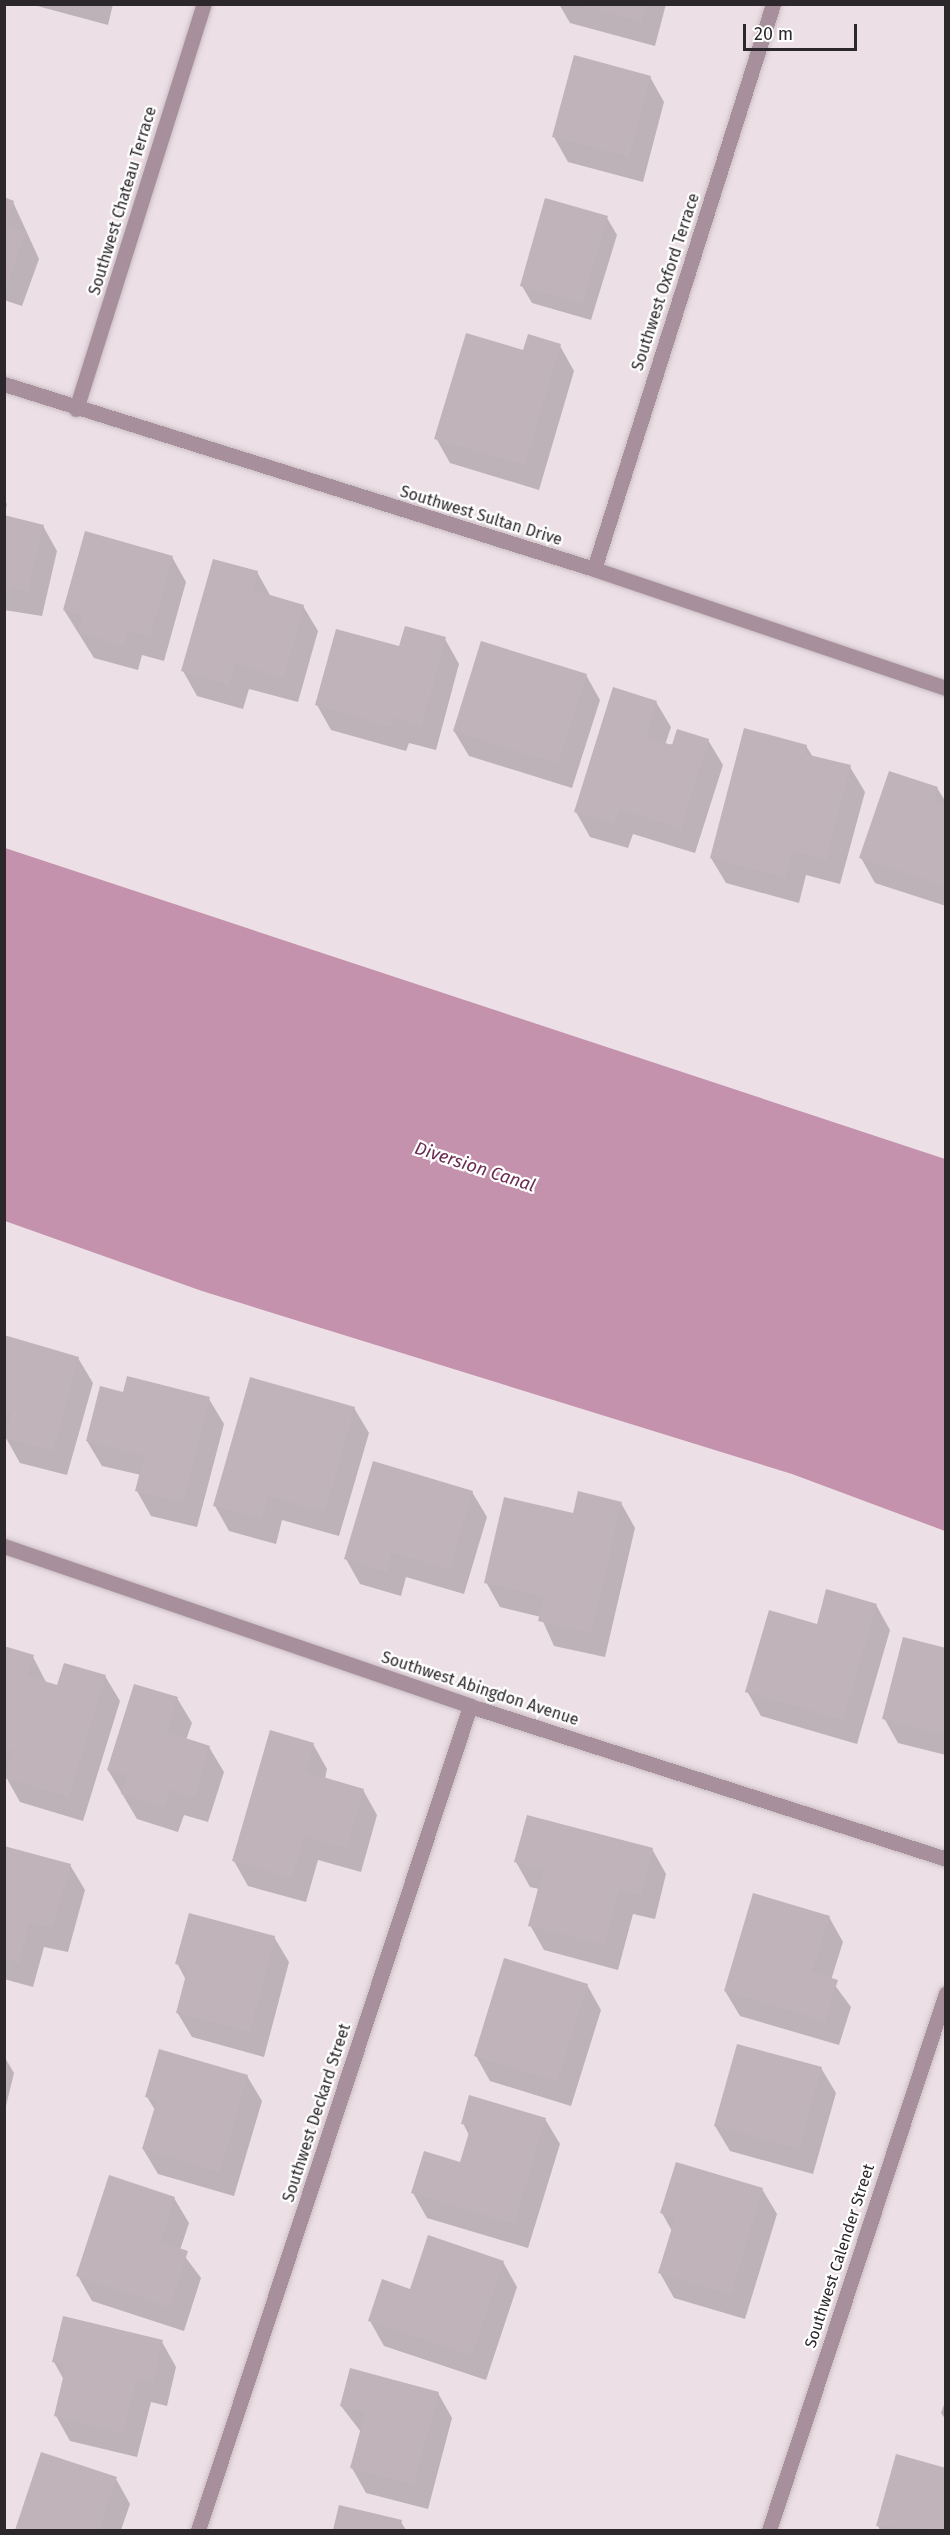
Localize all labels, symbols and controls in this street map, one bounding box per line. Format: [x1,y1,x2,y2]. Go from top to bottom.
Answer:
scale bar [746,12,860,50]
text: 20 m [754,23,793,45]
street label: Southwest Chateau Terrace [85,104,161,298]
street label: Southwest Oxford Terrace [628,191,704,373]
street label: Southwest Sultan Drive [398,482,564,550]
water label: Diversion Canal [412,1137,538,1197]
street label: Southwest Abingdon Avenue [379,1648,581,1730]
street label: Southwest Deckard Street [279,2021,355,2205]
street label: Southwest Calender Street [801,2162,879,2350]

